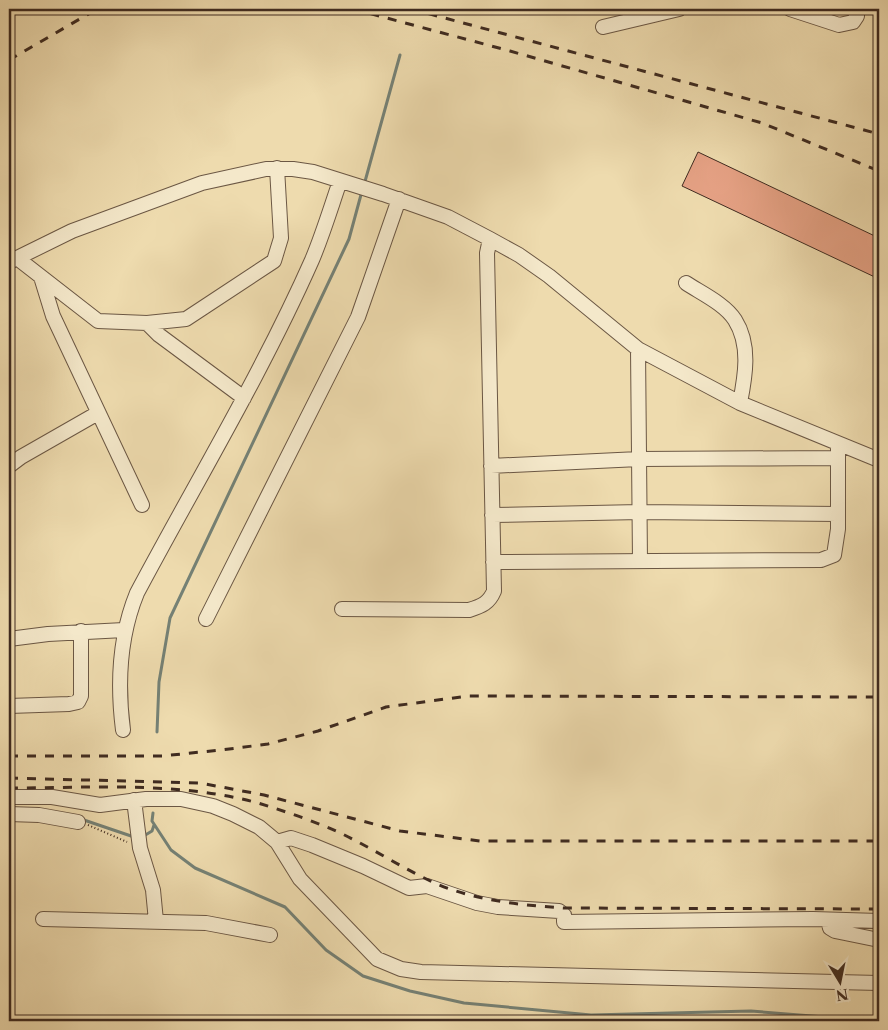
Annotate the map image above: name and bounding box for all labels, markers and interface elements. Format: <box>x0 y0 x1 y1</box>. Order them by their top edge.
north arrow <box>816 958 866 1008</box>
text: N <box>835 985 850 1005</box>

